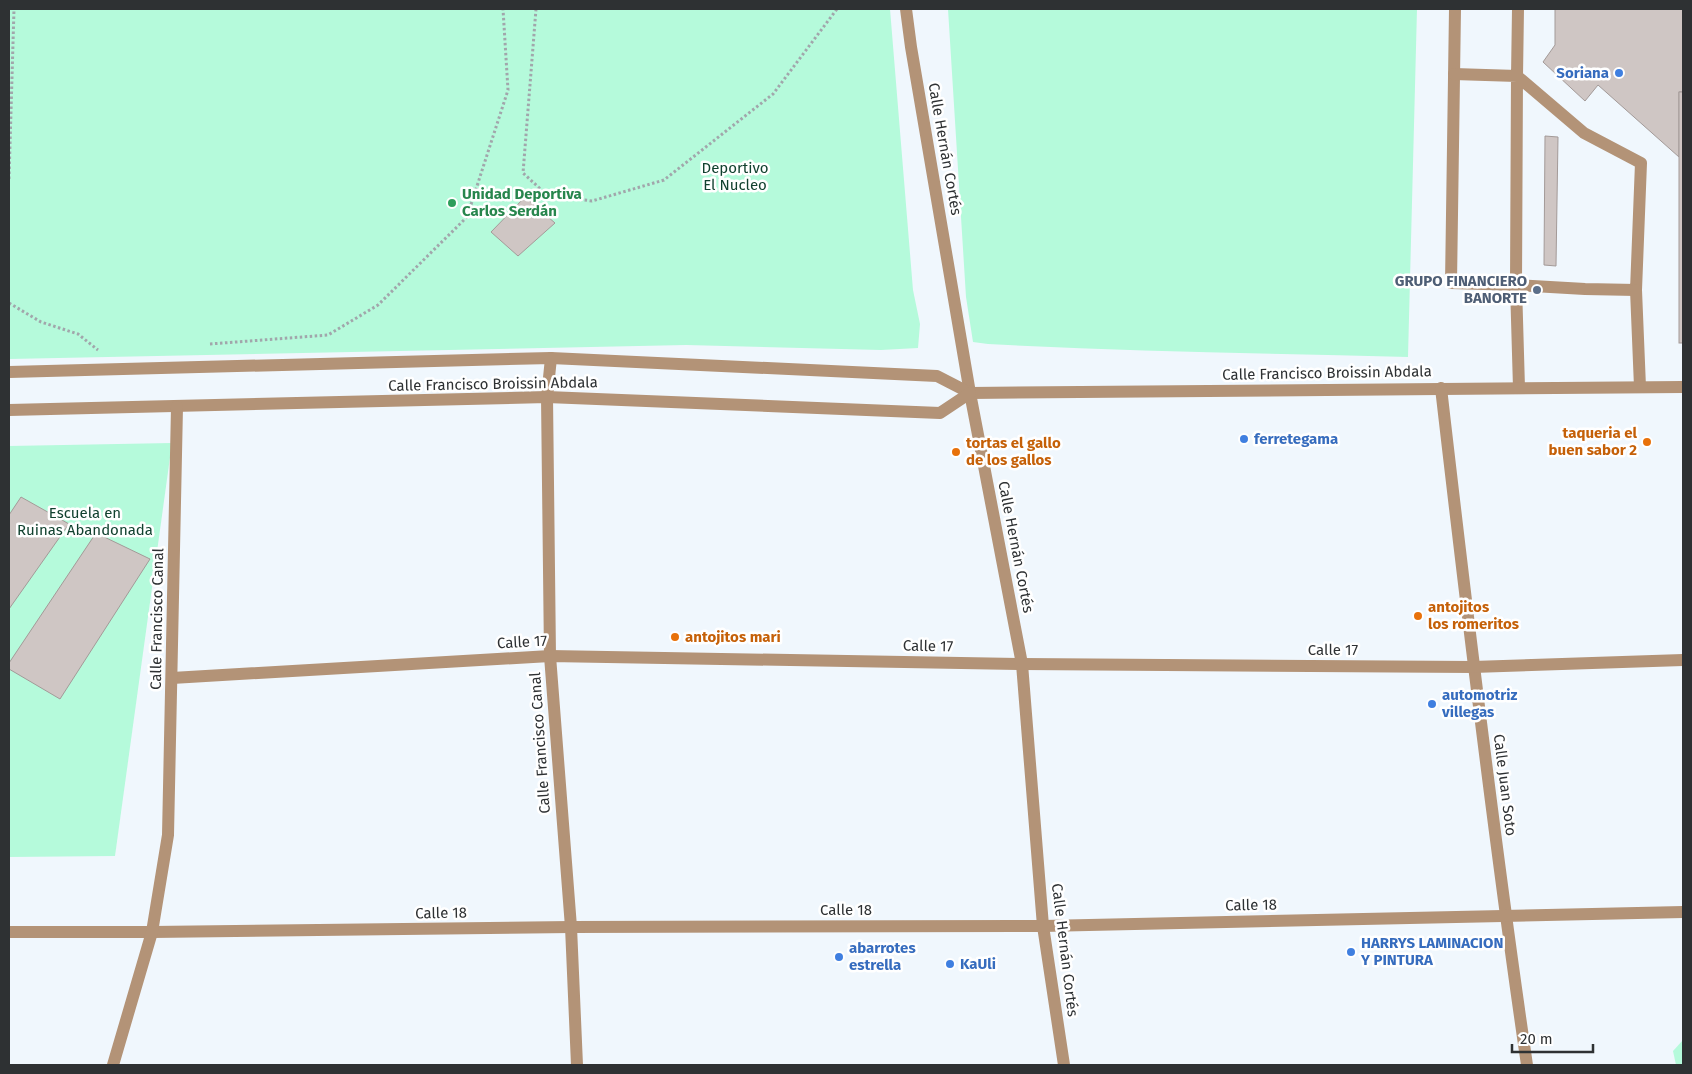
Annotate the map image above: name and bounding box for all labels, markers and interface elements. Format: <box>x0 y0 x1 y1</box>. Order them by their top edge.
place label: Soriana <box>1556 64 1609 82</box>
marker: Soriana <box>1613 67 1625 79</box>
street label: Calle Hernán Cortés <box>924 81 966 217</box>
park label: Deportivo El Nucleo <box>701 159 769 194</box>
place label: Unidad Deportiva Carlos Serdán <box>462 185 582 220</box>
marker: Unidad Deportiva Carlos Serdán <box>446 197 458 209</box>
place label: GRUPO FINANCIERO BANORTE <box>1395 272 1527 307</box>
marker: GRUPO FINANCIERO BANORTE <box>1531 284 1543 296</box>
street label: Calle Francisco Broissin Abdala <box>1222 362 1432 384</box>
street label: Calle Francisco Broissin Abdala <box>388 373 598 395</box>
place label: taqueria el buen sabor 2 <box>1549 424 1638 459</box>
place label: ferretegama <box>1254 430 1338 448</box>
marker: ferretegama <box>1238 433 1250 445</box>
place label: tortas el gallo de los gallos <box>966 434 1061 469</box>
marker: taqueria el buen sabor 2 <box>1641 436 1653 448</box>
marker: tortas el gallo de los gallos <box>950 446 962 458</box>
street label: Calle Hernán Cortés <box>994 479 1038 615</box>
park label: Escuela en Ruinas Abandonada <box>17 504 153 539</box>
street label: Calle Francisco Canal <box>147 547 167 690</box>
place label: antojitos los romeritos <box>1428 598 1519 633</box>
marker: antojitos los romeritos <box>1412 610 1424 622</box>
place label: antojitos mari <box>685 628 781 646</box>
marker: antojitos mari <box>669 631 681 643</box>
street label: Calle 17 <box>496 632 548 652</box>
street label: Calle 17 <box>903 637 954 655</box>
street label: Calle 17 <box>1308 641 1358 659</box>
street label: Calle Francisco Canal <box>526 671 554 814</box>
place label: automotriz villegas <box>1441 686 1518 721</box>
marker: automotriz villegas <box>1426 698 1438 710</box>
street label: Calle Juan Soto <box>1490 733 1520 837</box>
street label: Calle Hernán Cortés <box>1048 882 1082 1018</box>
street label: Calle 18 <box>1225 896 1277 914</box>
street label: Calle 18 <box>820 901 872 919</box>
street label: Calle 18 <box>415 904 467 922</box>
place label: HARRYS LAMINACION Y PINTURA <box>1360 934 1503 969</box>
place label: abarrotes estrella <box>849 939 916 974</box>
marker: HARRYS LAMINACION Y PINTURA <box>1345 946 1357 958</box>
marker: abarrotes estrella <box>833 951 845 963</box>
place label: KaUli <box>960 955 996 973</box>
marker: KaUli <box>944 958 956 970</box>
scale bar <box>1512 1022 1593 1054</box>
text: 20 m <box>1520 1030 1553 1048</box>

